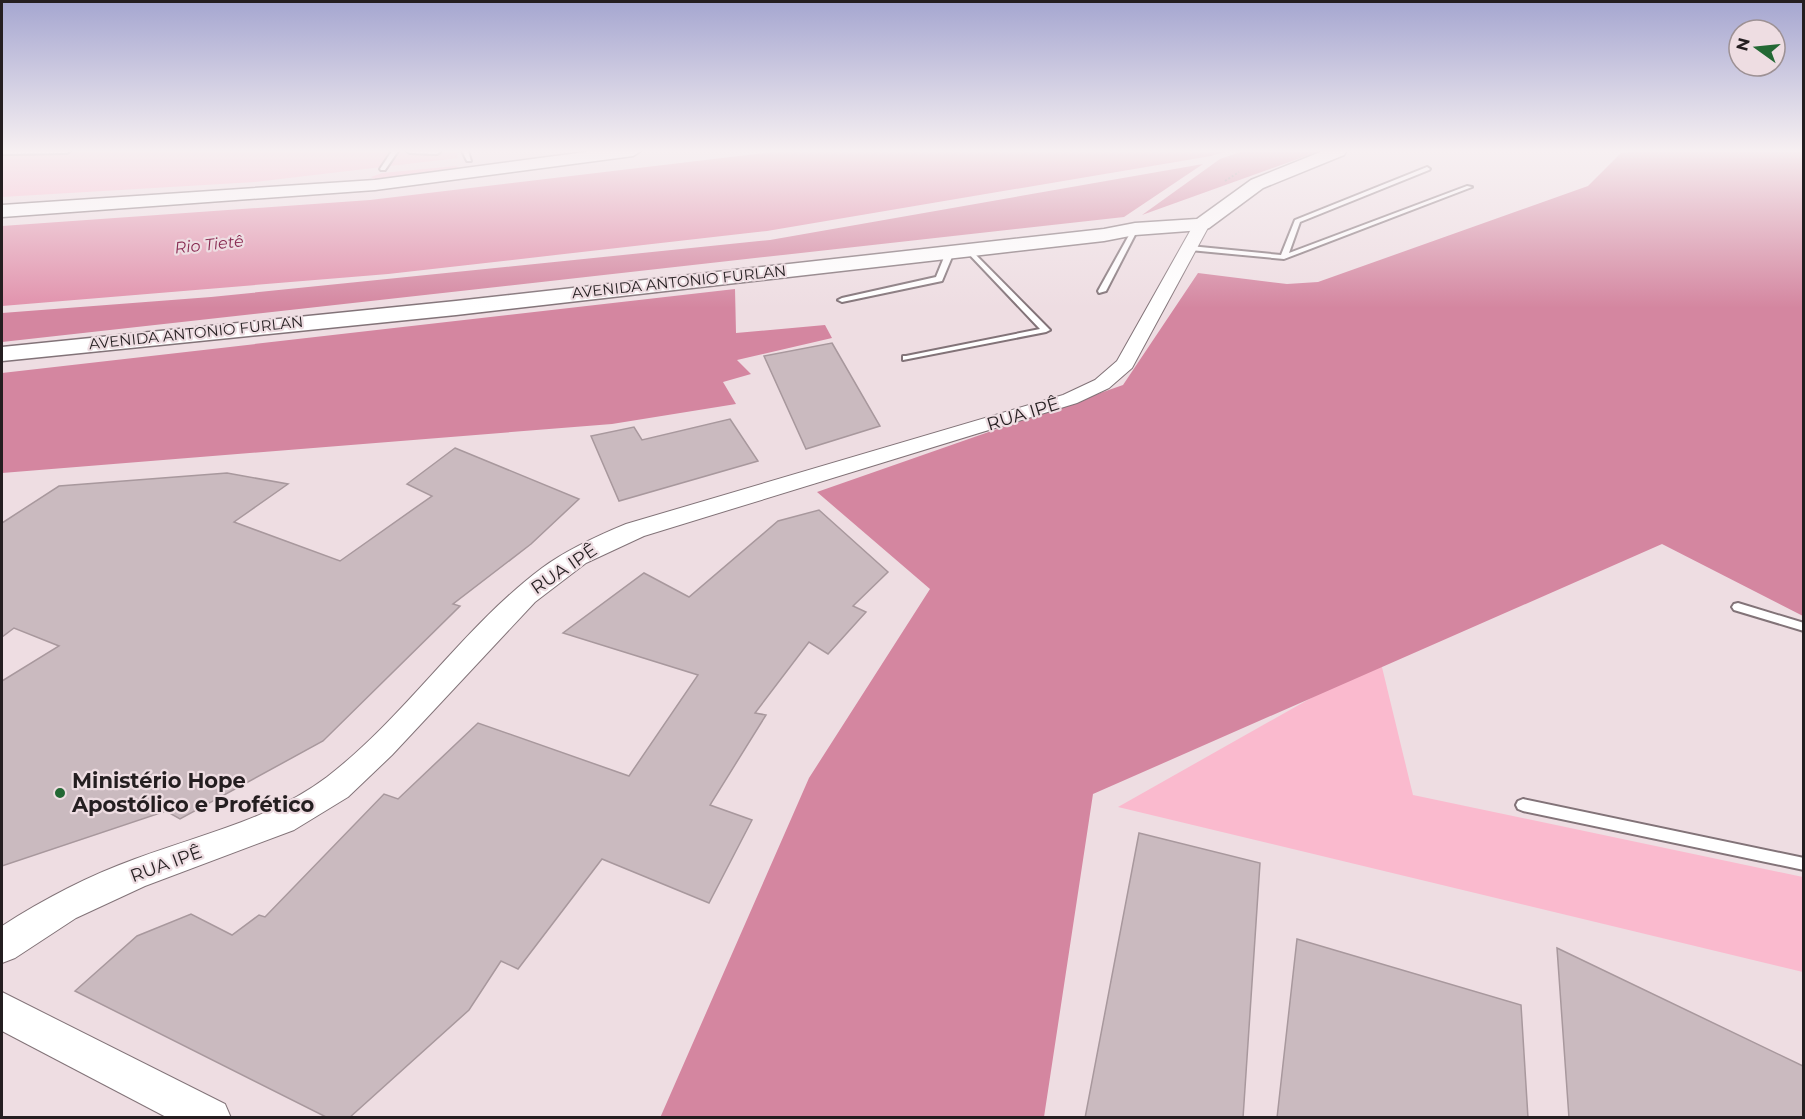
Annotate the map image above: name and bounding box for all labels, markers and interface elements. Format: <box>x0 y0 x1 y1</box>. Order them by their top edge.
north arrow <box>1727 18 1787 78</box>
text: N <box>1732 36 1754 53</box>
water label: Rio Tietê <box>174 231 244 258</box>
street label: AVENIDA ANTONIO FURLAN <box>571 261 787 302</box>
street label: AVENIDA ANTONIO FURLAN <box>88 312 304 353</box>
street label: RUA IPÊ <box>984 393 1062 435</box>
street label: RUA IPÊ <box>527 539 601 599</box>
place label: Ministério Hope Apostólico e Profético <box>71 768 315 817</box>
marker: Ministério Hope Apostólico e Profético <box>53 786 67 800</box>
street label: RUA IPÊ <box>127 841 205 887</box>

